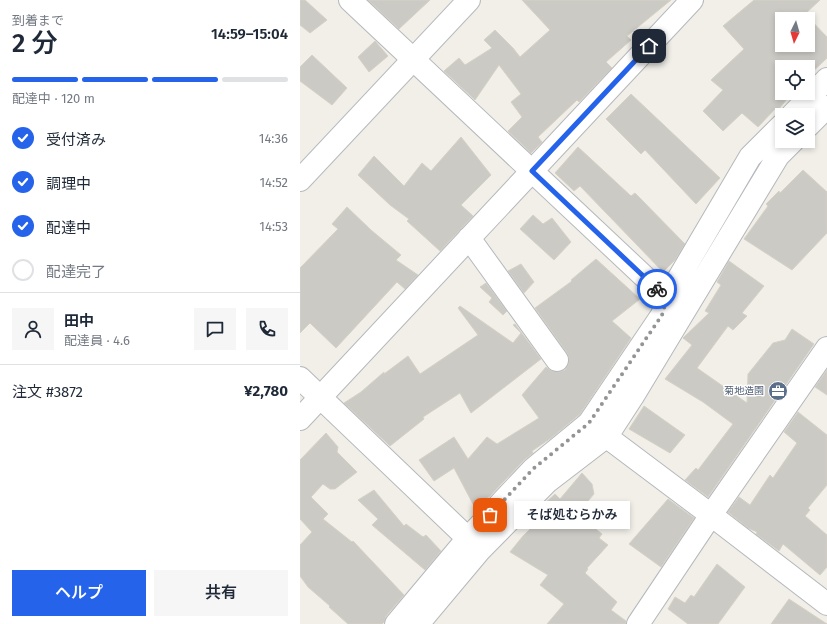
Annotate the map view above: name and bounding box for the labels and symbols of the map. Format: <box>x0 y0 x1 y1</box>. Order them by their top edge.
north arrow <box>775 12 815 52</box>
pin <box>632 29 666 63</box>
courier <box>637 269 677 309</box>
office icon: 菊地造園 <box>767 380 789 402</box>
place label: 菊地造園 <box>724 385 764 397</box>
pin <box>473 498 507 532</box>
callout: そば処むらかみ <box>514 501 630 529</box>

